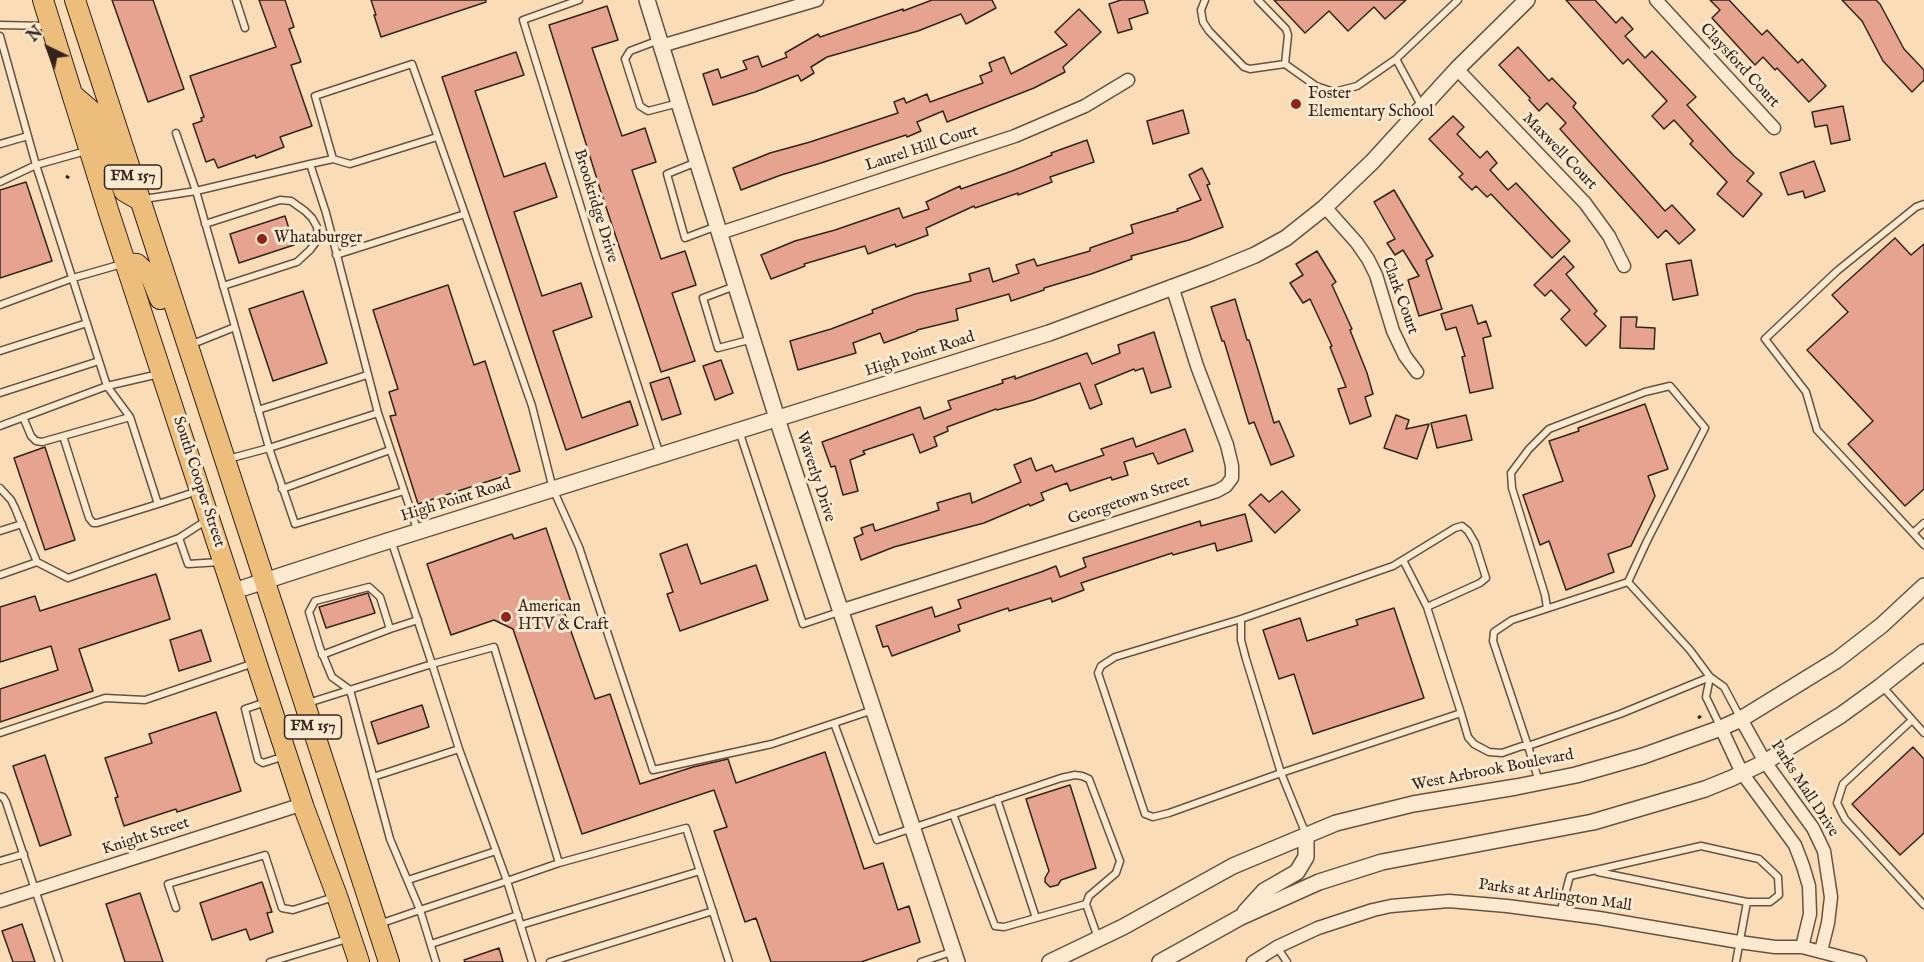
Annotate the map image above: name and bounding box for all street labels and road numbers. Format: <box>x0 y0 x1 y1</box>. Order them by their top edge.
street label: Claysford Court <box>1695 20 1783 112</box>
street label: Maxwell Court <box>1518 110 1600 194</box>
street label: Laurel Hill Court <box>863 122 981 176</box>
street label: Brookridge Drive <box>569 147 621 265</box>
road number: FM 157 <box>104 165 162 189</box>
street label: Clark Court <box>1376 255 1422 337</box>
street label: High Point Road <box>863 328 977 382</box>
street label: South Cooper Street <box>168 414 228 550</box>
street label: Waverly Drive <box>791 429 839 525</box>
street label: Georgetown Street <box>1066 472 1192 530</box>
street label: High Point Road <box>399 475 513 527</box>
road number: FM 157 <box>284 715 342 739</box>
street label: Parks Mall Drive <box>1766 737 1842 841</box>
street label: West Arbrook Boulevard <box>1411 746 1575 796</box>
street label: Knight Street <box>100 814 192 860</box>
street label: Parks at Arlington Mall <box>1477 876 1633 916</box>

